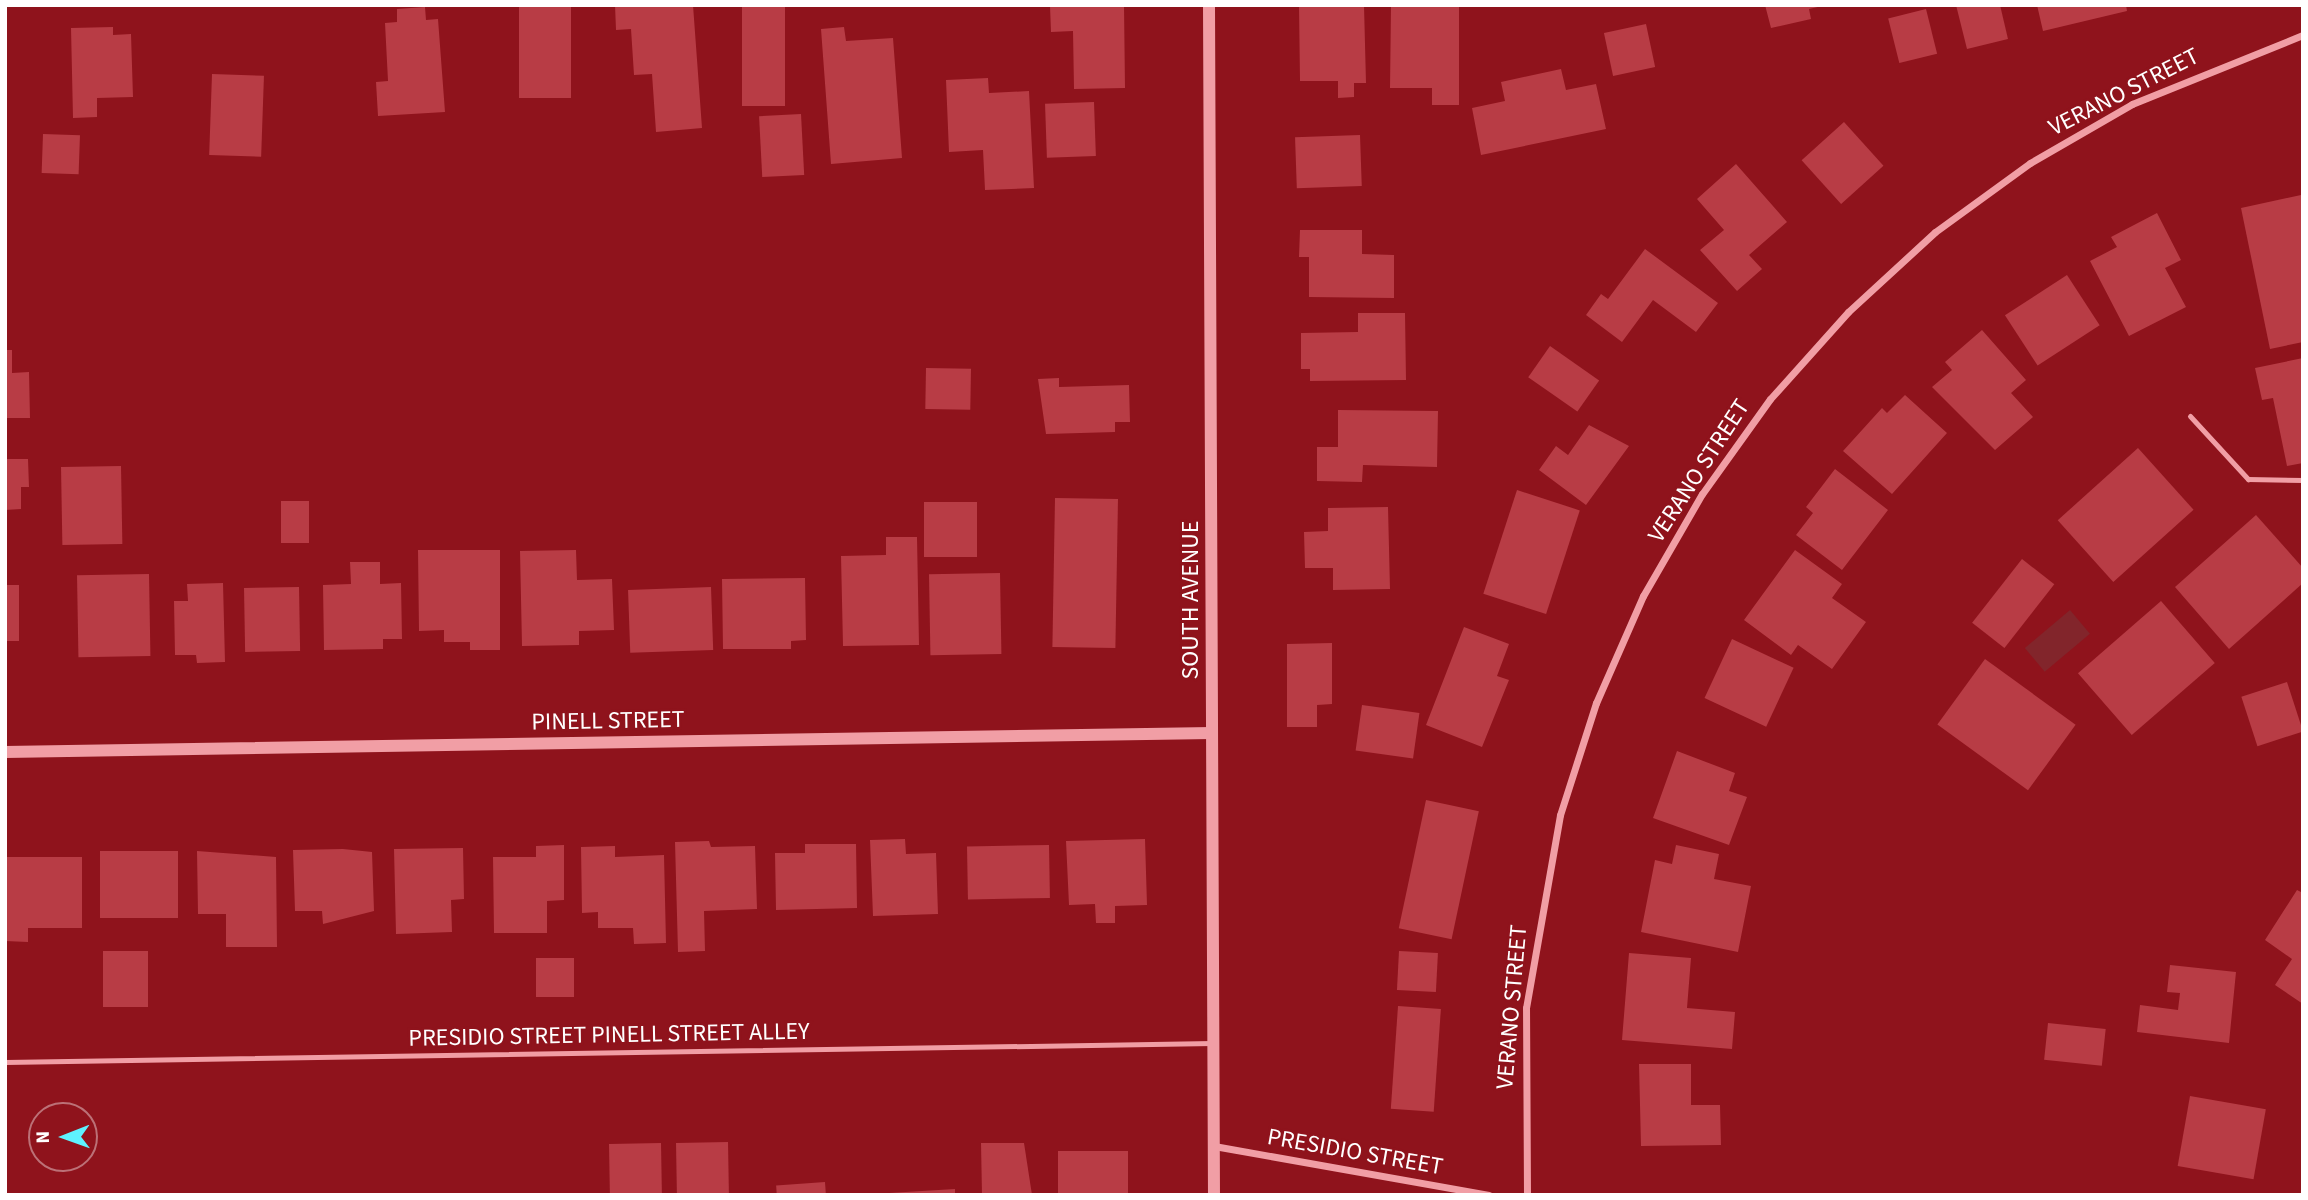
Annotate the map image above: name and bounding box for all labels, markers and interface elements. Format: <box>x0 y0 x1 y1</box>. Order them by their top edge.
street label: VERANO STREET <box>2044 42 2204 142</box>
street label: VERANO STREET <box>1642 394 1756 548</box>
street label: SOUTH AVENUE <box>1177 521 1205 679</box>
street label: PINELL STREET <box>531 705 685 737</box>
street label: VERANO STREET <box>1490 924 1534 1090</box>
street label: PRESIDIO STREET PINELL STREET ALLEY <box>408 1017 810 1053</box>
north arrow <box>28 1102 98 1172</box>
street label: PRESIDIO STREET <box>1265 1122 1445 1182</box>
text: N <box>30 1131 57 1144</box>

